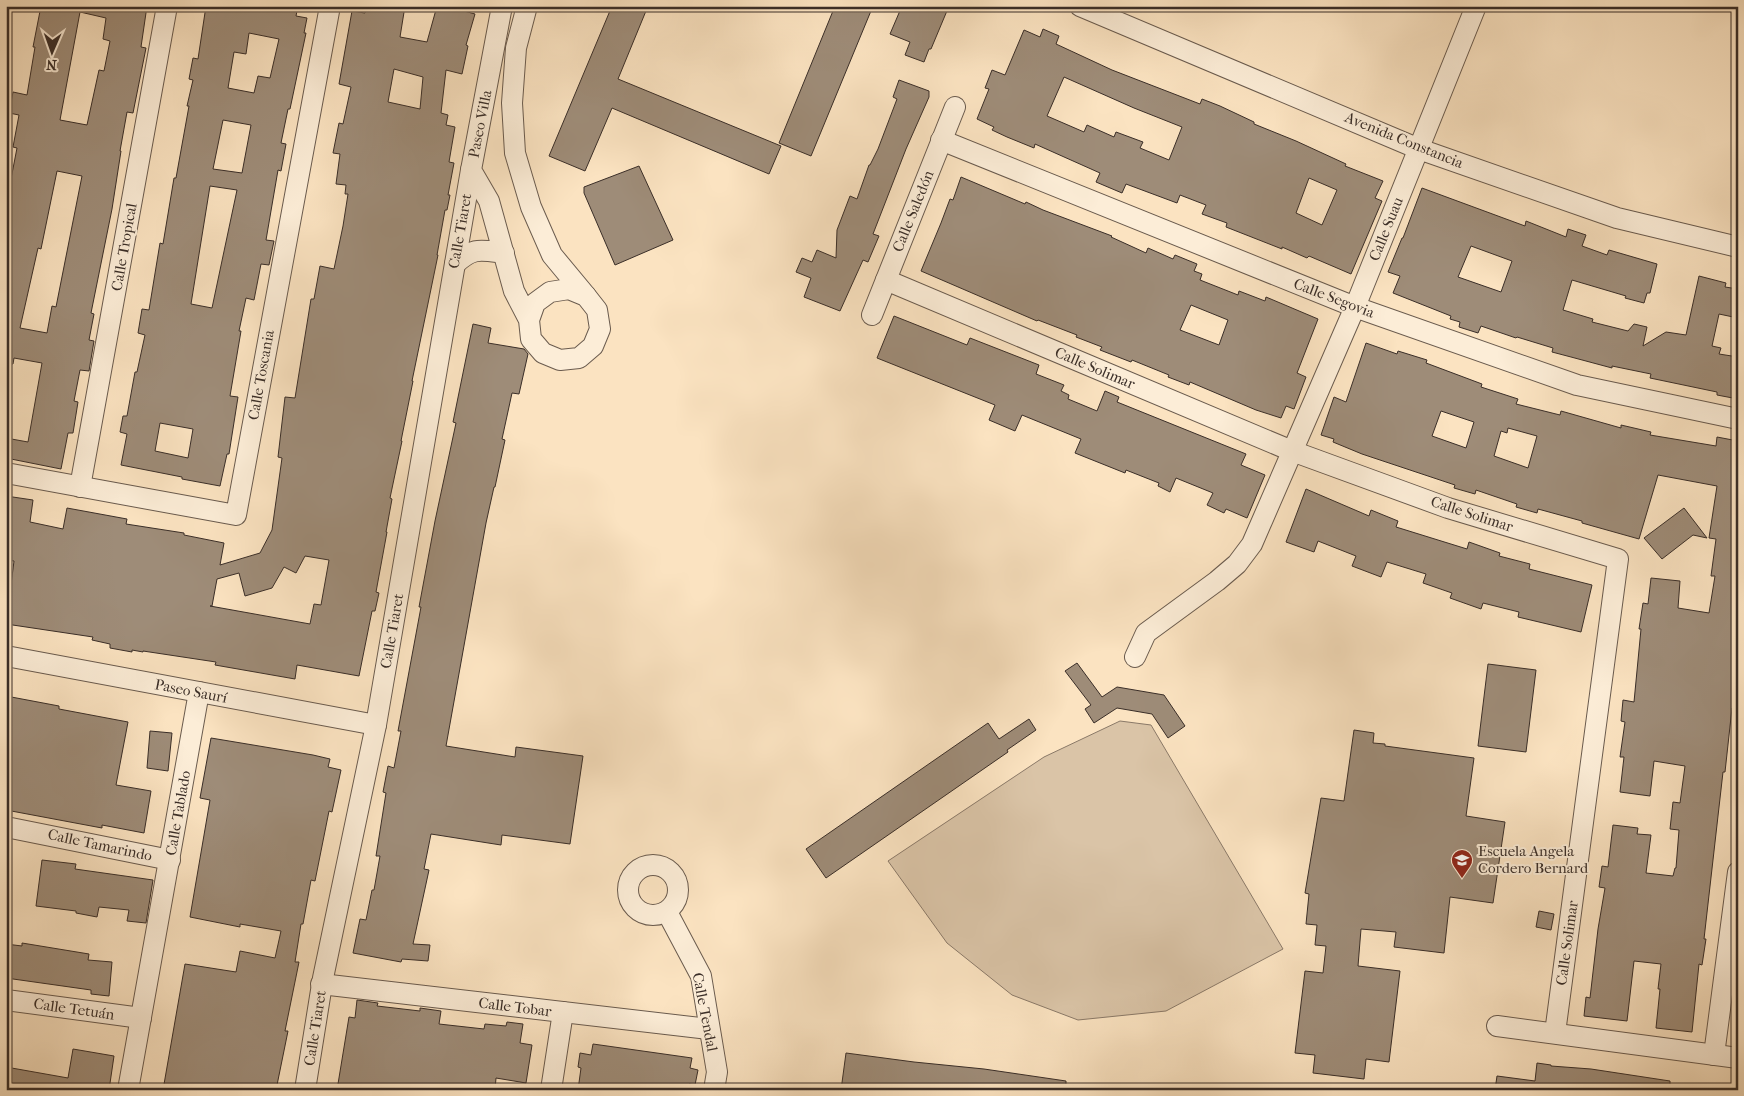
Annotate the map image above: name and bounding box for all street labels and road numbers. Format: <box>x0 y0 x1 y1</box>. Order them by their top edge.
street label: Paseo Villa <box>465 87 496 160</box>
street label: Avenida Constancia <box>1341 108 1467 172</box>
street label: Calle Saledón <box>888 167 938 254</box>
street label: Calle Tiaret <box>445 191 476 270</box>
street label: Calle Suau <box>1365 194 1407 264</box>
street label: Calle Tropical <box>107 202 141 292</box>
street label: Calle Segovia <box>1291 274 1378 322</box>
street label: Calle Toscania <box>244 327 278 422</box>
street label: Calle Solimar <box>1052 343 1138 393</box>
street label: Calle Solimar <box>1429 492 1516 536</box>
street label: Calle Tiaret <box>377 591 408 670</box>
street label: Paseo Saurí <box>153 675 229 707</box>
street label: Calle Tablado <box>162 769 194 857</box>
street label: Calle Tamarindo <box>46 825 154 865</box>
street label: Calle Solimar <box>1552 899 1582 987</box>
street label: Calle Tendal <box>689 971 721 1053</box>
street label: Calle Tiaret <box>300 988 330 1067</box>
street label: Calle Tetuán <box>32 994 116 1024</box>
street label: Calle Tobar <box>478 994 553 1020</box>

